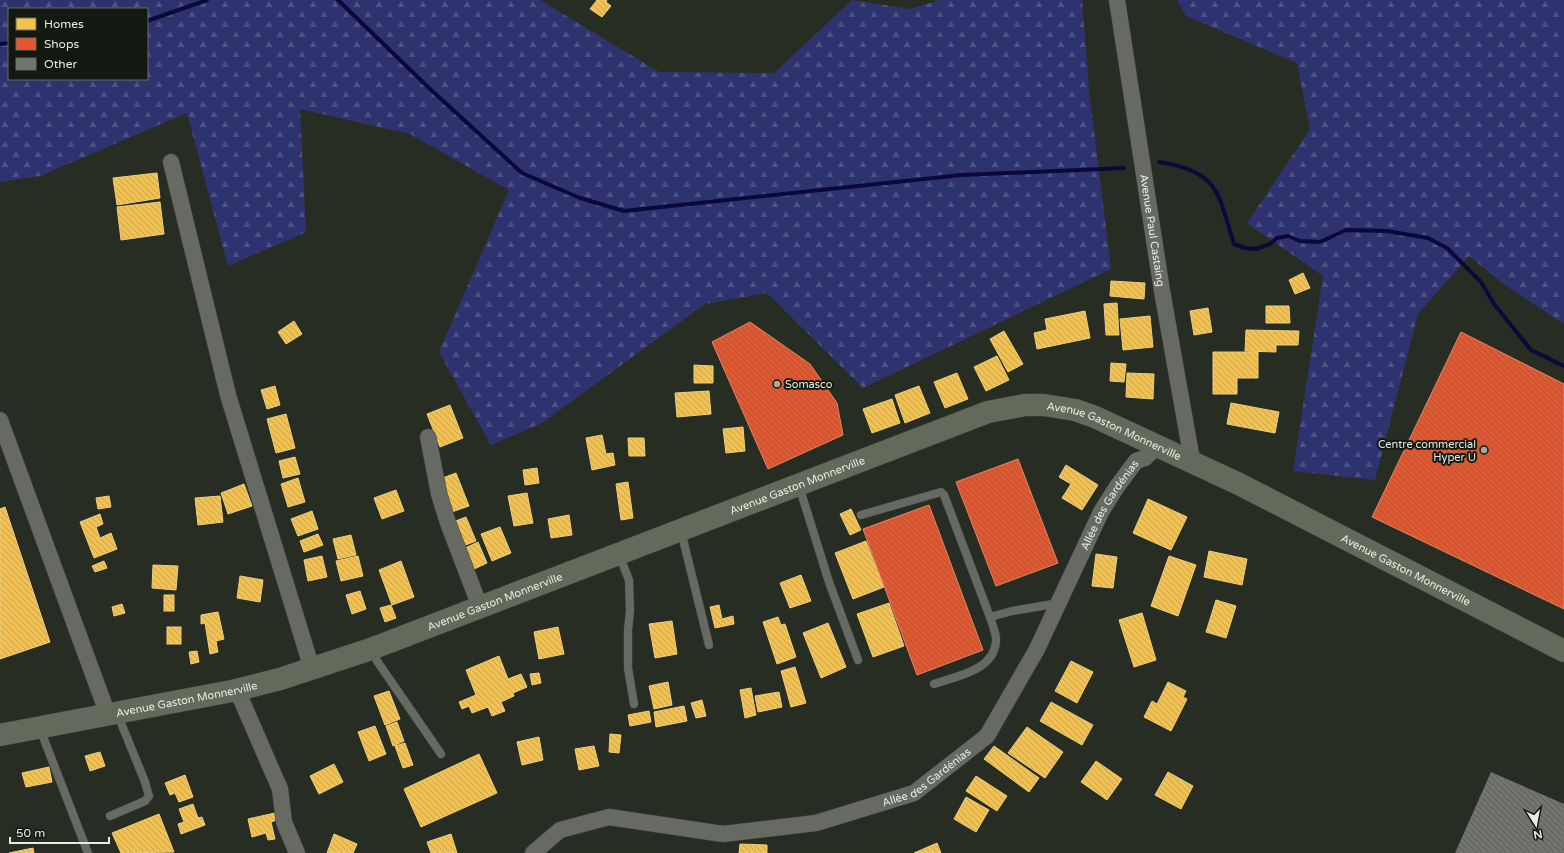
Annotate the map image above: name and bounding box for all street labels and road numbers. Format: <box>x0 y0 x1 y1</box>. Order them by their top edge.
street label: Avenue Paul Castaing <box>1137 173 1168 288</box>
street label: Avenue Gaston Monnerville <box>1046 399 1183 463</box>
street label: Avenue Gaston Monnerville <box>728 453 867 517</box>
street label: Allée des Gardénias <box>1078 457 1141 552</box>
street label: Avenue Gaston Monnerville <box>1339 531 1473 608</box>
street label: Avenue Gaston Monnerville <box>425 570 564 633</box>
street label: Avenue Gaston Monnerville <box>115 679 259 719</box>
street label: Allée des Gardénias <box>880 745 973 809</box>

